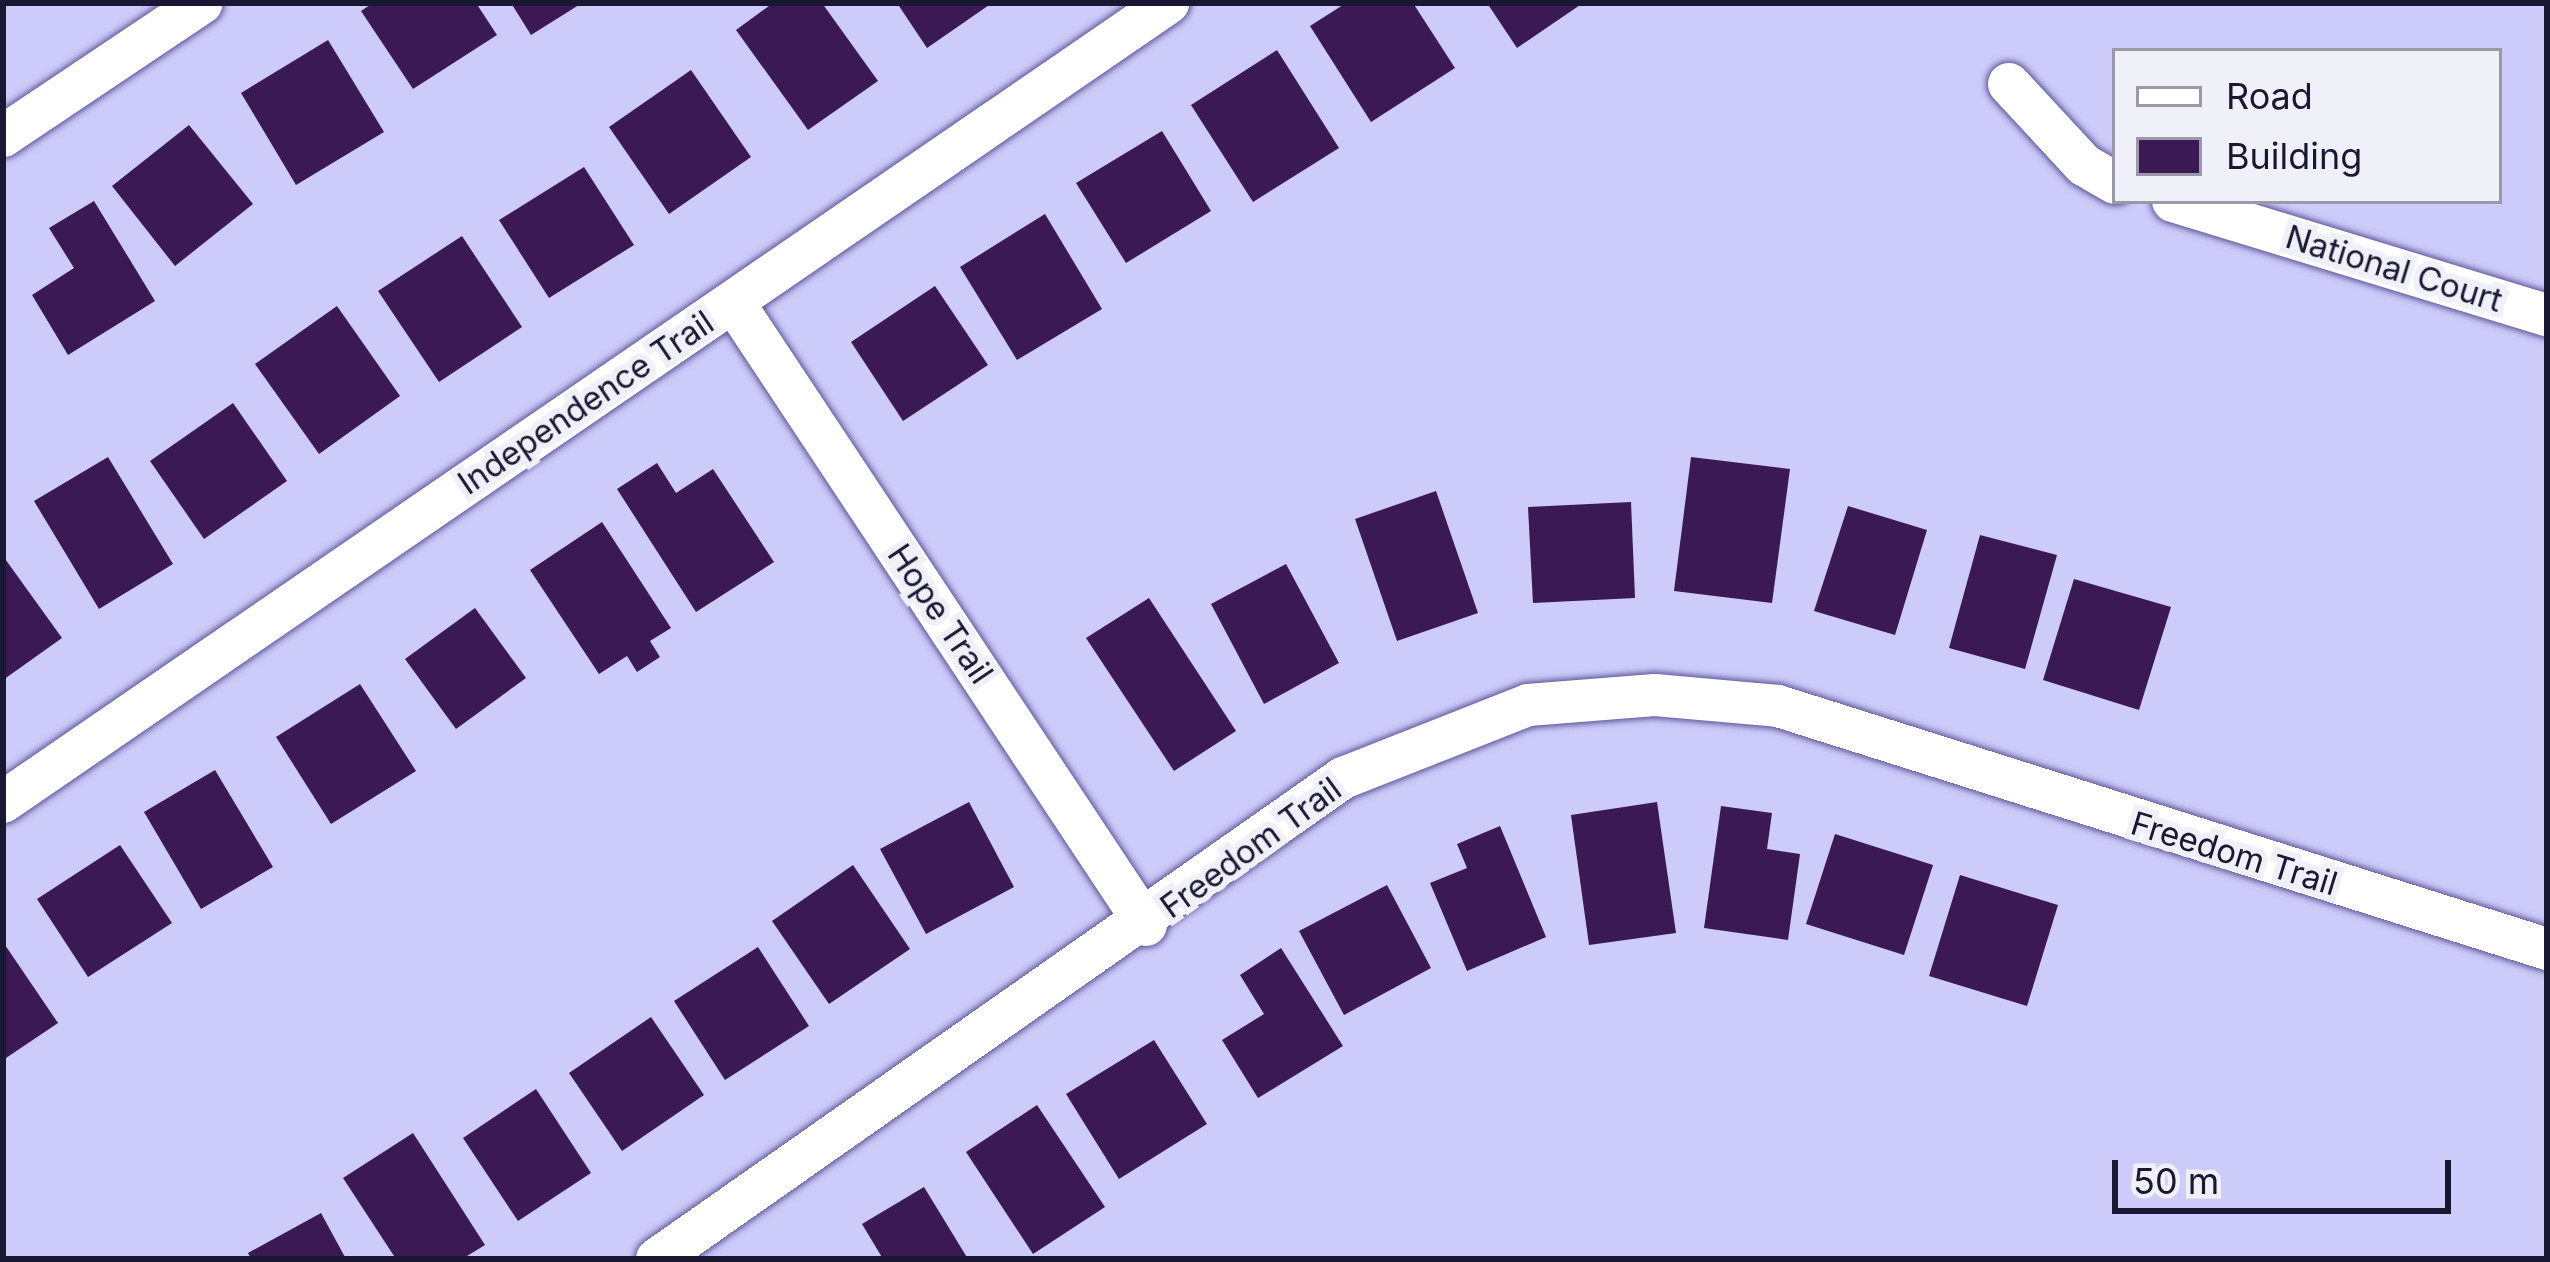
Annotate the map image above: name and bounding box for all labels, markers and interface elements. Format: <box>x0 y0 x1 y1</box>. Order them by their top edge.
legend <box>2112 48 2502 204</box>
text: Road <box>2226 74 2313 118</box>
text: Building <box>2226 134 2362 178</box>
street label: National Court <box>2281 217 2507 321</box>
street label: Independence Trail <box>451 303 721 503</box>
street label: Hope Trail <box>879 537 1001 691</box>
street label: Freedom Trail <box>1153 769 1349 927</box>
street label: Freedom Trail <box>2126 804 2342 904</box>
scale bar <box>2118 1136 2457 1210</box>
text: 50 m <box>2133 1159 2219 1203</box>

